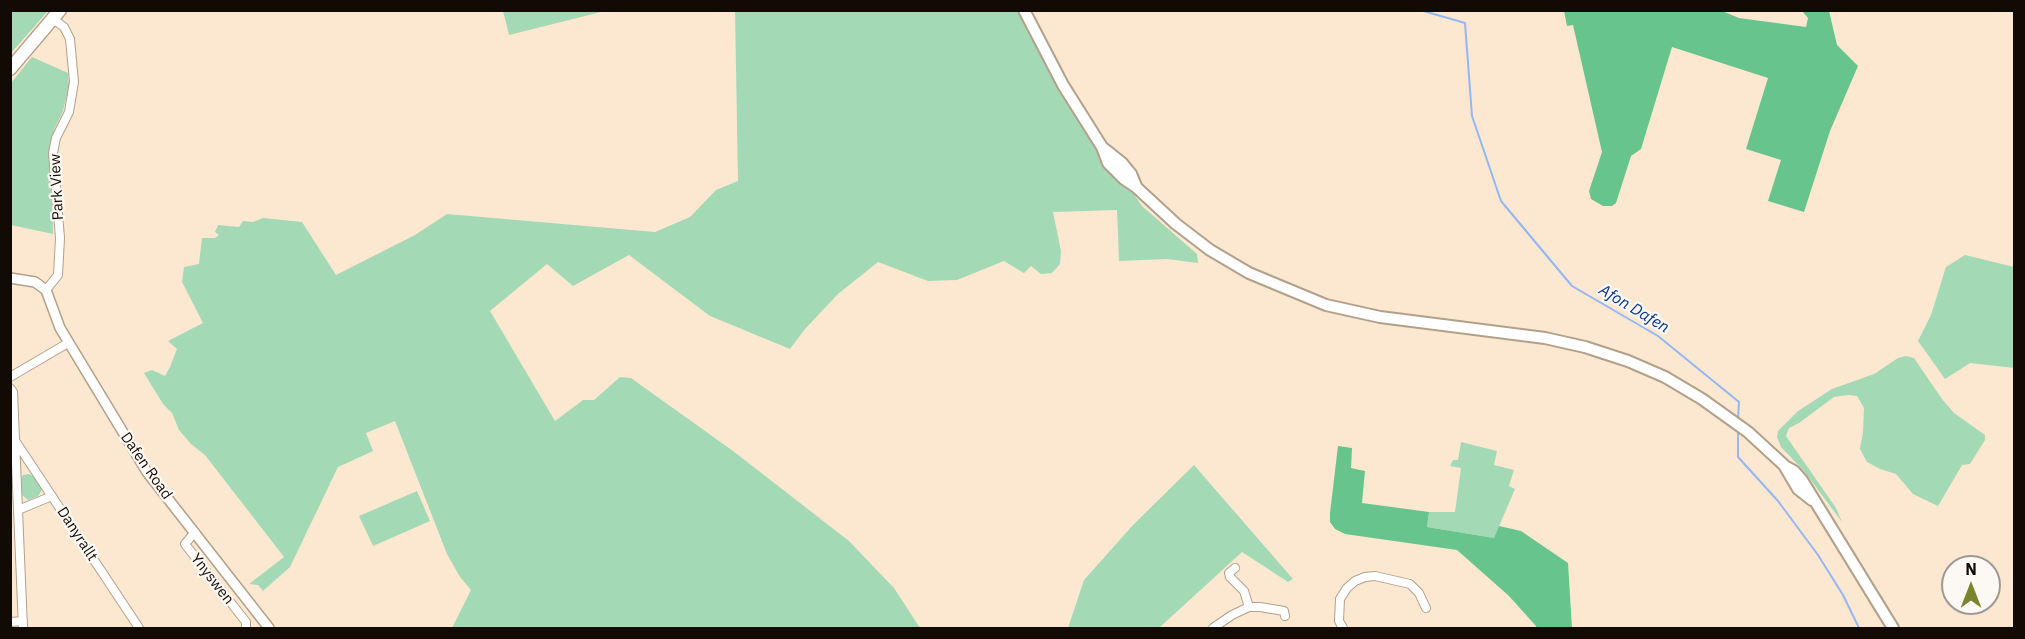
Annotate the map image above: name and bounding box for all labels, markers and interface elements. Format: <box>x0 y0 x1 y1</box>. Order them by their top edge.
street label: Park View <box>46 153 68 221</box>
water label: Afon Dafen <box>1596 281 1672 337</box>
street label: Dafen Road <box>116 429 176 503</box>
street label: Danyrallt <box>53 504 101 564</box>
street label: Ynyswen <box>187 550 237 608</box>
north arrow <box>1941 555 2001 615</box>
text: N <box>1965 559 1977 579</box>

